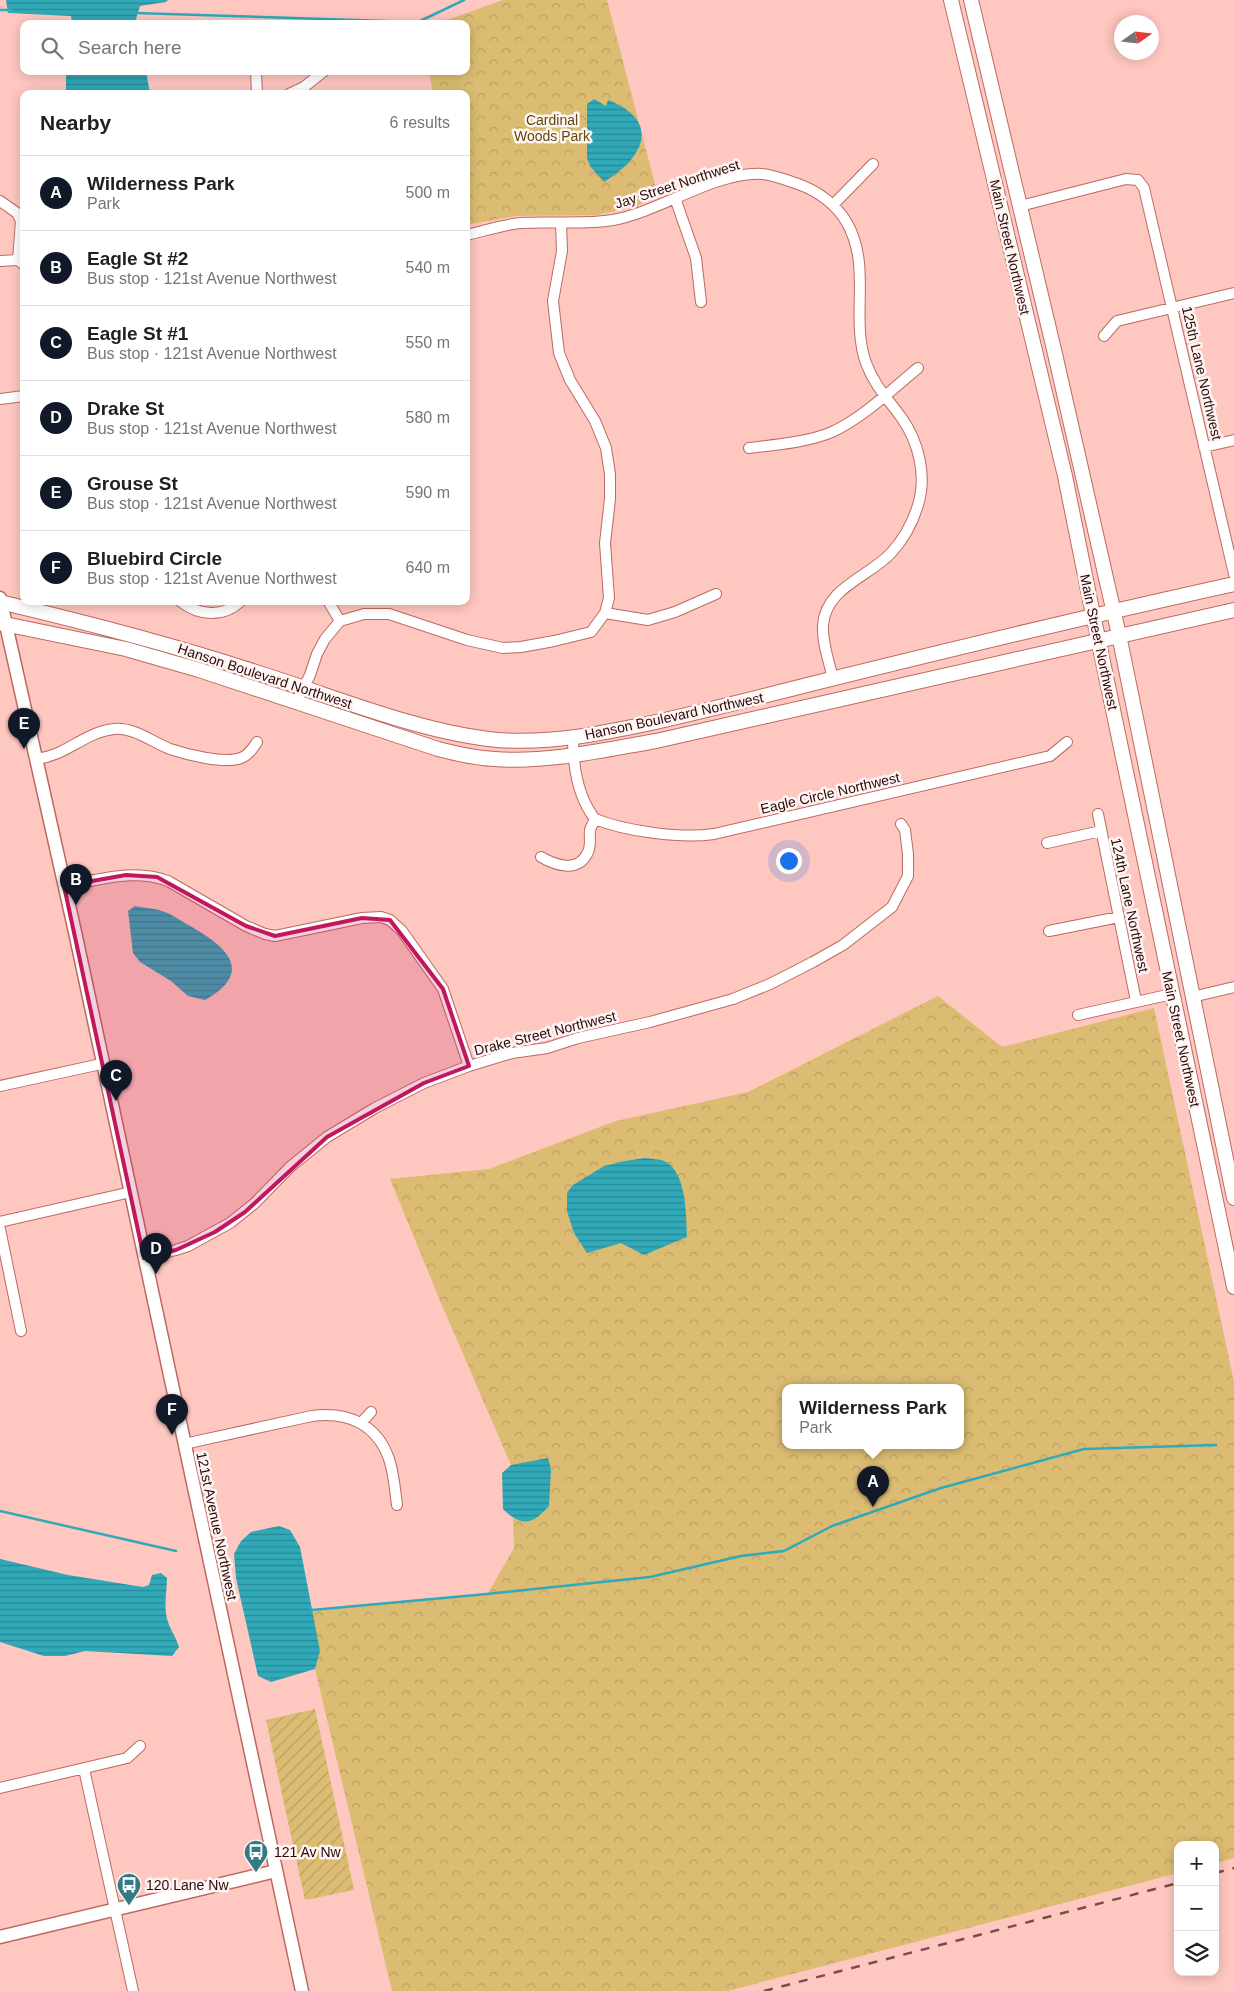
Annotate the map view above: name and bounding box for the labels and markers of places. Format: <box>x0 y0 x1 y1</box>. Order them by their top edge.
pin: E <box>8 708 40 749</box>
pin: B <box>60 864 92 905</box>
pin: C <box>100 1060 132 1101</box>
pin: D <box>140 1233 172 1274</box>
pin: F <box>156 1394 188 1435</box>
pin: A <box>857 1466 889 1507</box>
bus stop icon: 121 Av Nw <box>243 1839 269 1873</box>
place label: 121 Av Nw <box>274 1844 342 1860</box>
bus stop icon: 120 Lane Nw <box>116 1872 142 1906</box>
place label: 120 Lane Nw <box>146 1877 229 1893</box>

